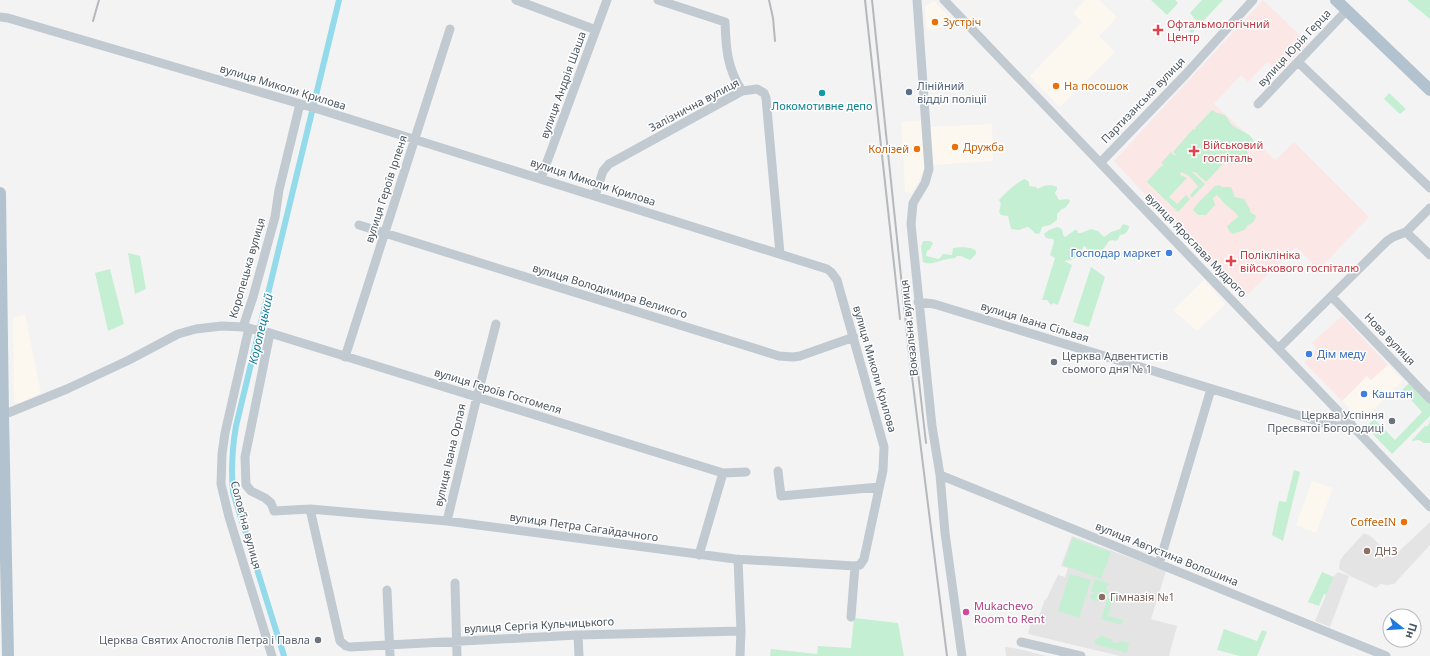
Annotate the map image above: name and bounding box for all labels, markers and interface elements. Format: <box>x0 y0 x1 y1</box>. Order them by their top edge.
street label: вулиця Юрія Герца <box>1254 6 1334 90</box>
place label: Зустріч <box>943 14 981 29</box>
place label: Офтальмологічний Центр <box>1167 16 1270 44</box>
marker: Зустріч <box>930 17 940 27</box>
marker: Офтальмологічний Центр <box>1152 24 1164 36</box>
street label: вулиця Андрія Шаша <box>536 29 589 140</box>
street label: Партизанська вулиця <box>1097 53 1188 146</box>
street label: вулиця Миколи Крилова <box>218 60 348 113</box>
street label: Залізнична вулиця <box>646 74 742 135</box>
place label: Лінійний відділ поліції <box>917 78 987 106</box>
place label: На посошок <box>1064 78 1129 93</box>
marker: На посошок <box>1051 81 1061 91</box>
marker: Лінійний відділ поліції <box>904 87 914 97</box>
marker: Локомотивне депо <box>817 88 827 98</box>
place label: Локомотивне депо <box>771 98 873 113</box>
street label: вулиця Героїв Ірпеня <box>361 133 410 245</box>
place label: Військовий госпіталь <box>1203 137 1263 165</box>
place label: Дружба <box>963 139 1004 154</box>
place label: Колізей <box>868 141 909 156</box>
marker: Дружба <box>950 142 960 152</box>
marker: Колізей <box>912 144 922 154</box>
marker: Військовий госпіталь <box>1188 145 1200 157</box>
street label: вулиця Миколи Крилова <box>528 154 658 209</box>
street label: вулиця Ярослава Мудрого <box>1142 189 1250 300</box>
street label: Коропецька вулиця <box>225 216 268 320</box>
place label: Господар маркет <box>1071 245 1161 260</box>
place label: Поліклініка військового госпіталю <box>1240 247 1359 275</box>
marker: Господар маркет <box>1164 248 1174 258</box>
marker: Поліклініка військового госпіталю <box>1225 255 1237 267</box>
street label: вулиця Володимира Великого <box>531 260 689 321</box>
street label: Вокзальна вулиця <box>896 279 921 377</box>
water label: Коропецький <box>244 292 277 366</box>
street label: вулиця Івана Сільвая <box>979 298 1091 345</box>
street label: вулиця Миколи Крилова <box>850 304 901 434</box>
street label: Нова вулиця <box>1362 309 1419 368</box>
place label: Дім меду <box>1317 346 1366 361</box>
place label: Церква Адвентистів сьомого дня № 1 <box>1062 348 1168 376</box>
marker: Дім меду <box>1304 349 1314 359</box>
marker: Церква Адвентистів сьомого дня № 1 <box>1049 357 1059 367</box>
street label: вулиця Героїв Гостомеля <box>433 364 564 417</box>
place label: Каштан <box>1372 386 1413 401</box>
marker: Каштан <box>1359 389 1369 399</box>
street label: вулиця Івана Орлая <box>430 402 469 508</box>
place label: Церква Успіння Пресвятої Богородиці <box>1267 407 1384 435</box>
marker: Церква Успіння Пресвятої Богородиці <box>1387 416 1397 426</box>
street label: Соловʼїна вулиця <box>227 479 265 571</box>
street label: вулиця Петра Сагайдачного <box>509 509 659 544</box>
place label: CoffeeIN <box>1350 514 1396 529</box>
marker: CoffeeIN <box>1399 517 1409 527</box>
street label: вулиця Августина Волошина <box>1093 518 1241 589</box>
place label: ДНЗ <box>1375 543 1398 558</box>
marker: ДНЗ <box>1362 546 1372 556</box>
place label: Гімназія №1 <box>1110 589 1175 604</box>
marker: Гімназія №1 <box>1097 592 1107 602</box>
place label: Mukachevo Room to Rent <box>974 598 1045 626</box>
marker: Mukachevo Room to Rent <box>961 607 971 617</box>
north arrow <box>1382 608 1422 648</box>
street label: вулиця Сергія Кульчицького <box>464 613 614 636</box>
text: Пн <box>1403 621 1421 641</box>
place label: Церква Святих Апостолів Петра і Павла <box>99 632 310 647</box>
marker: Церква Святих Апостолів Петра і Павла <box>313 635 323 645</box>

